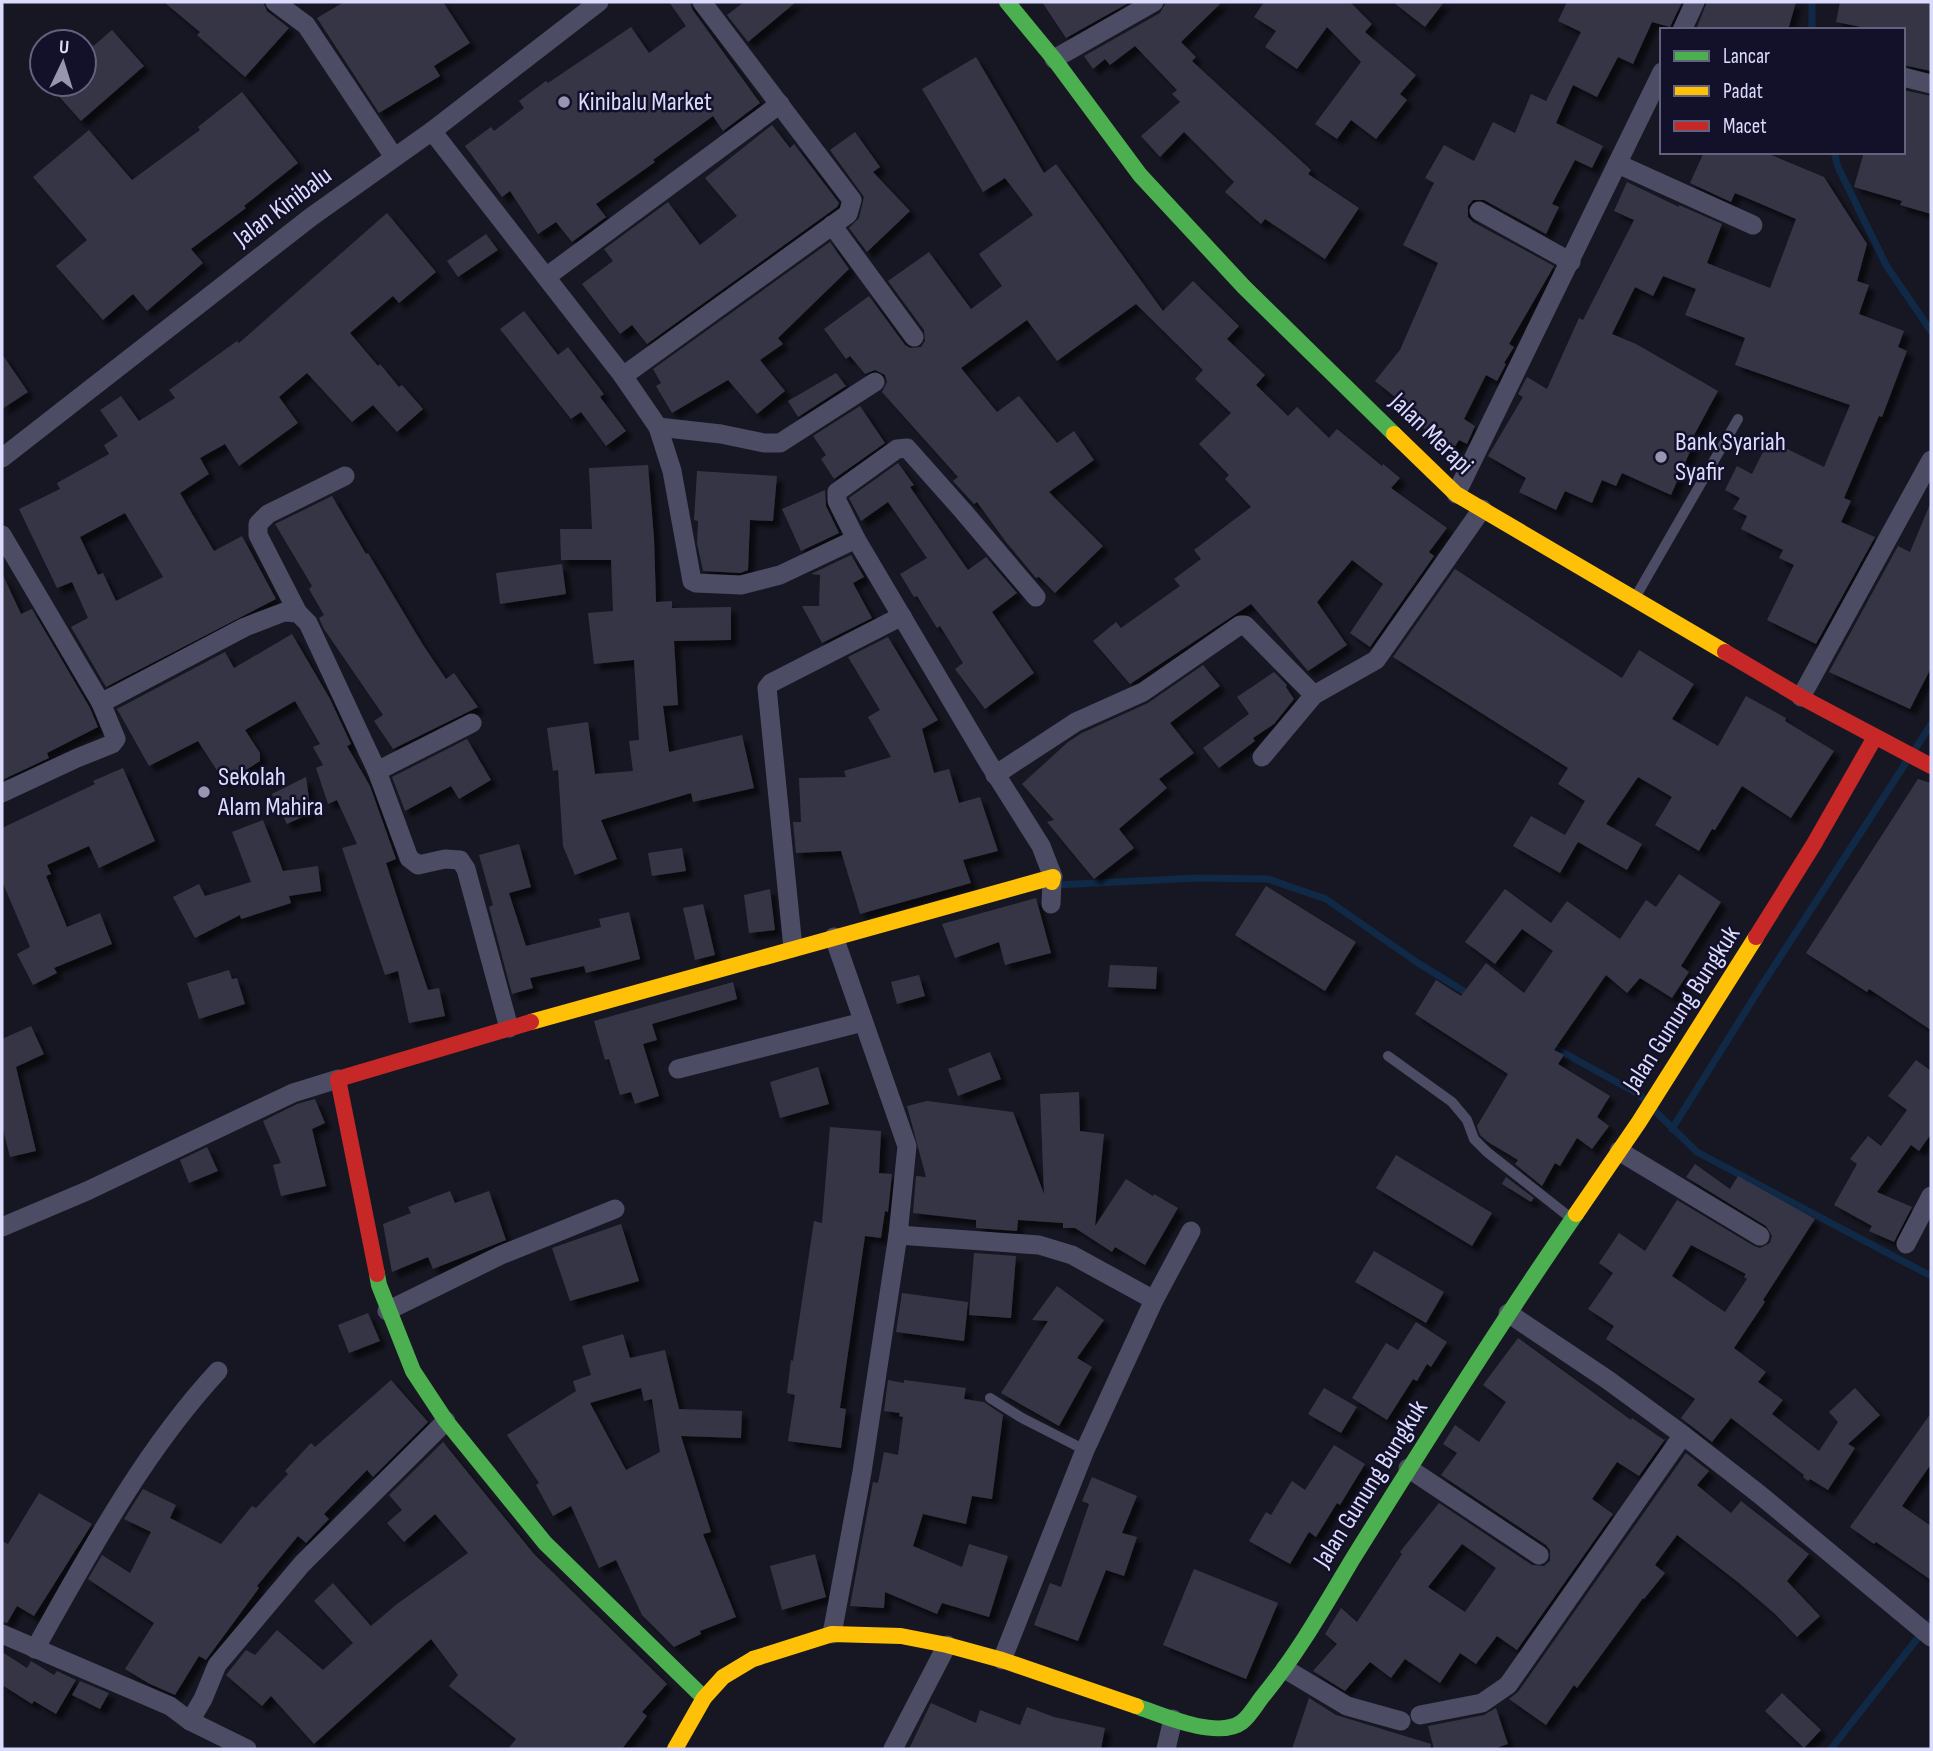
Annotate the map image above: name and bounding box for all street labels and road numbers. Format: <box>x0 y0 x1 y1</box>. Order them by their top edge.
street label: Jalan Kinibalu <box>227 160 338 254</box>
street label: Jalan Merapi <box>1382 386 1479 481</box>
street label: Jalan Gunung Bungkuk <box>1616 920 1747 1099</box>
street label: Jalan Gunung Bungkuk <box>1307 1394 1435 1574</box>

